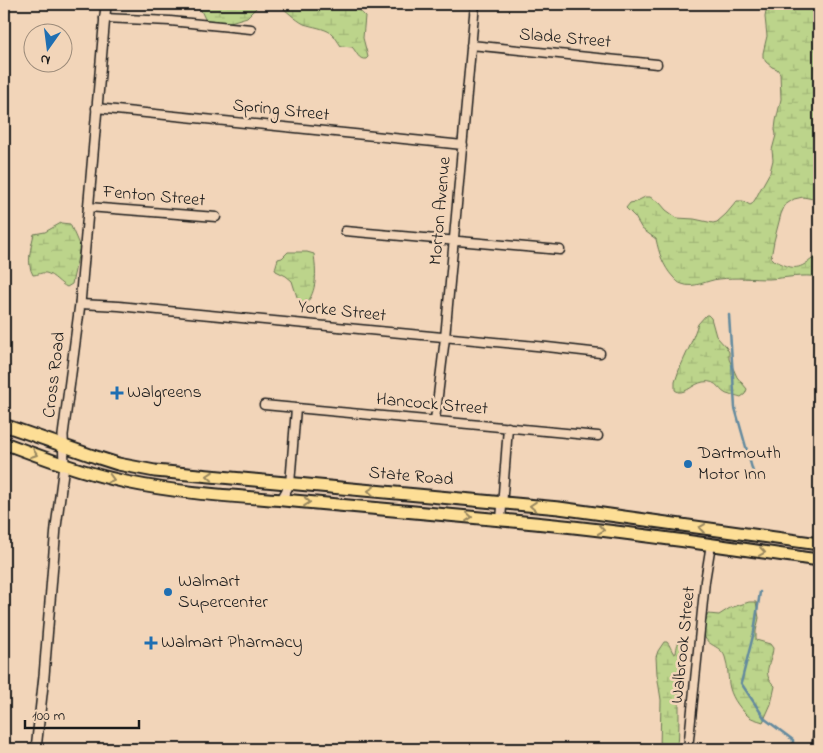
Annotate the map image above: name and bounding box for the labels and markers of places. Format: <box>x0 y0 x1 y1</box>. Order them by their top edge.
place label: Walgreens <box>127 380 202 407</box>
marker: Walgreens <box>111 387 123 399</box>
place label: Dartmouth Motor Inn <box>697 441 781 488</box>
marker: Dartmouth Motor Inn <box>682 458 694 470</box>
place label: Walmart Supercenter <box>178 569 268 616</box>
marker: Walmart Supercenter <box>162 586 174 598</box>
place label: Walmart Pharmacy <box>161 630 302 656</box>
marker: Walmart Pharmacy <box>145 637 157 649</box>

